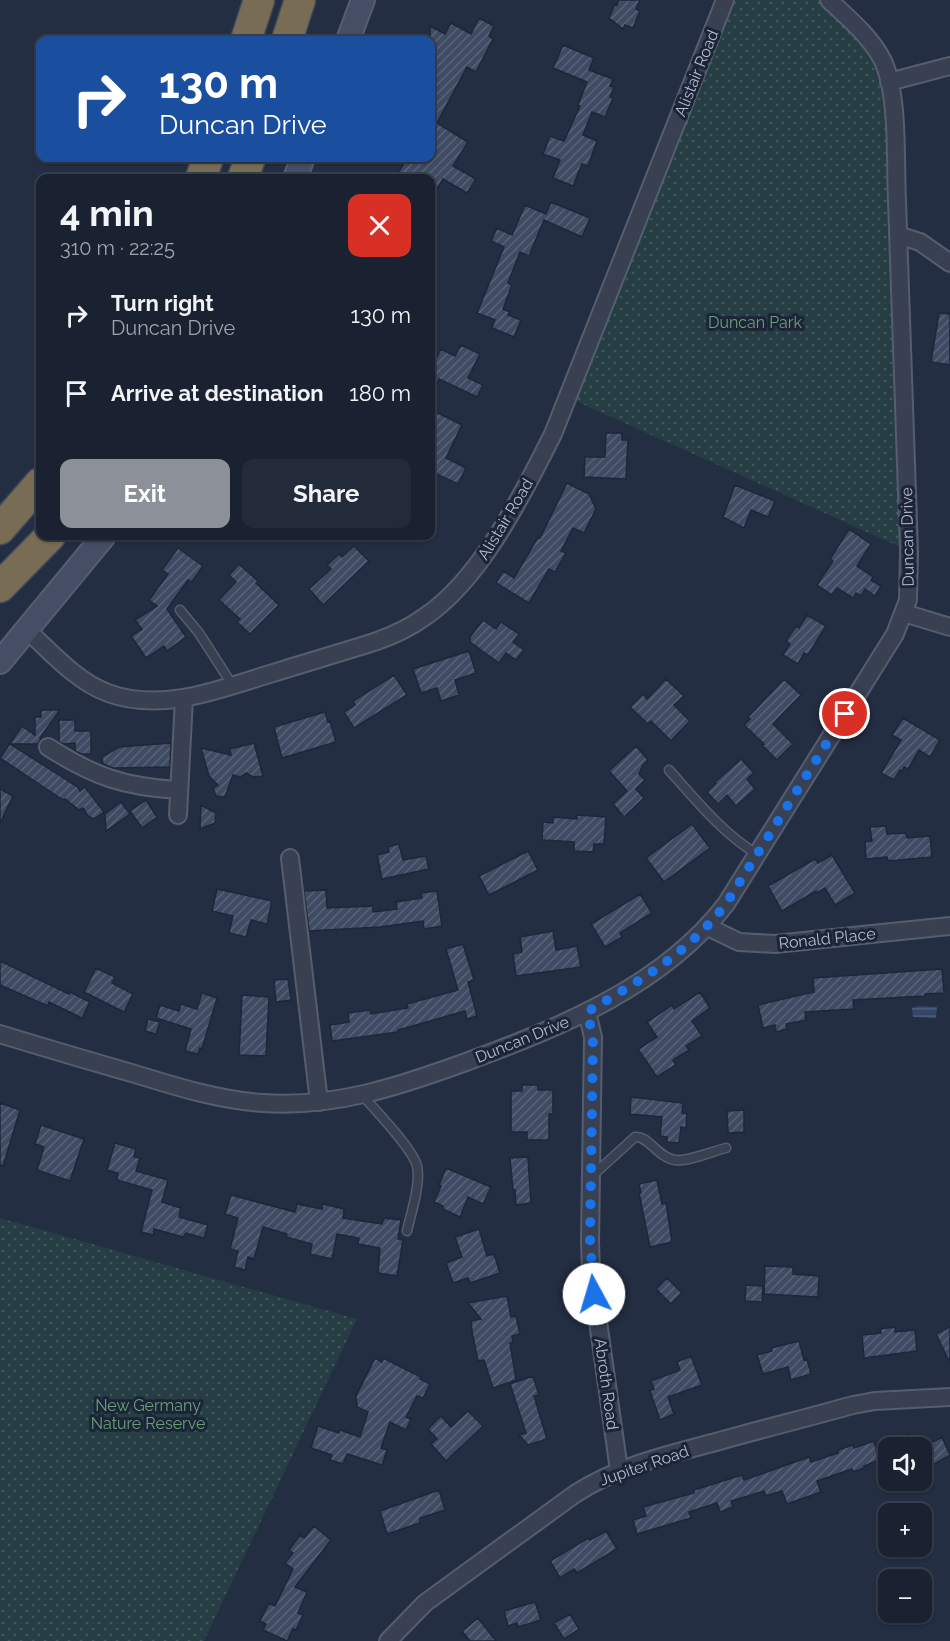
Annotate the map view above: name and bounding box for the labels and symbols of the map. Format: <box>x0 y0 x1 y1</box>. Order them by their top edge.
street label: Alistair Road <box>670 27 722 119</box>
park label: Duncan Park <box>708 313 802 332</box>
street label: Alistair Road <box>474 475 537 563</box>
street label: Duncan Drive <box>897 487 918 587</box>
pin <box>819 688 870 739</box>
street label: Ronald Place <box>778 924 876 953</box>
street label: Duncan Drive <box>473 1012 572 1067</box>
position arrow <box>562 1262 626 1326</box>
street label: Abroth Road <box>591 1337 622 1431</box>
park label: New Germany Nature Reserve <box>91 1396 205 1433</box>
street label: Jupiter Road <box>597 1441 691 1490</box>

